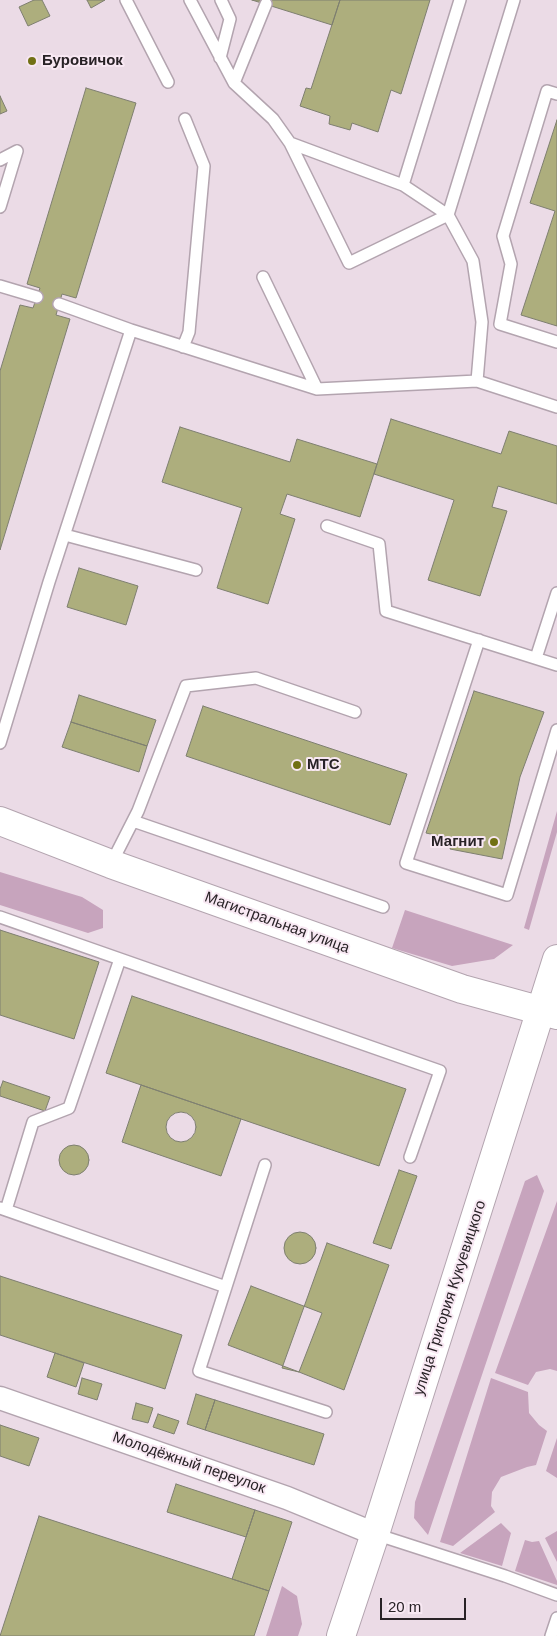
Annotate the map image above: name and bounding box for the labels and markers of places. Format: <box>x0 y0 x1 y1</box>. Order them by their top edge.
place label: Буровичок <box>42 52 123 70</box>
marker: Буровичок <box>26 55 38 67</box>
place label: МТС <box>307 756 339 774</box>
marker: МТС <box>291 759 303 771</box>
place label: Магнит <box>431 833 484 851</box>
marker: Магнит <box>488 836 500 848</box>

